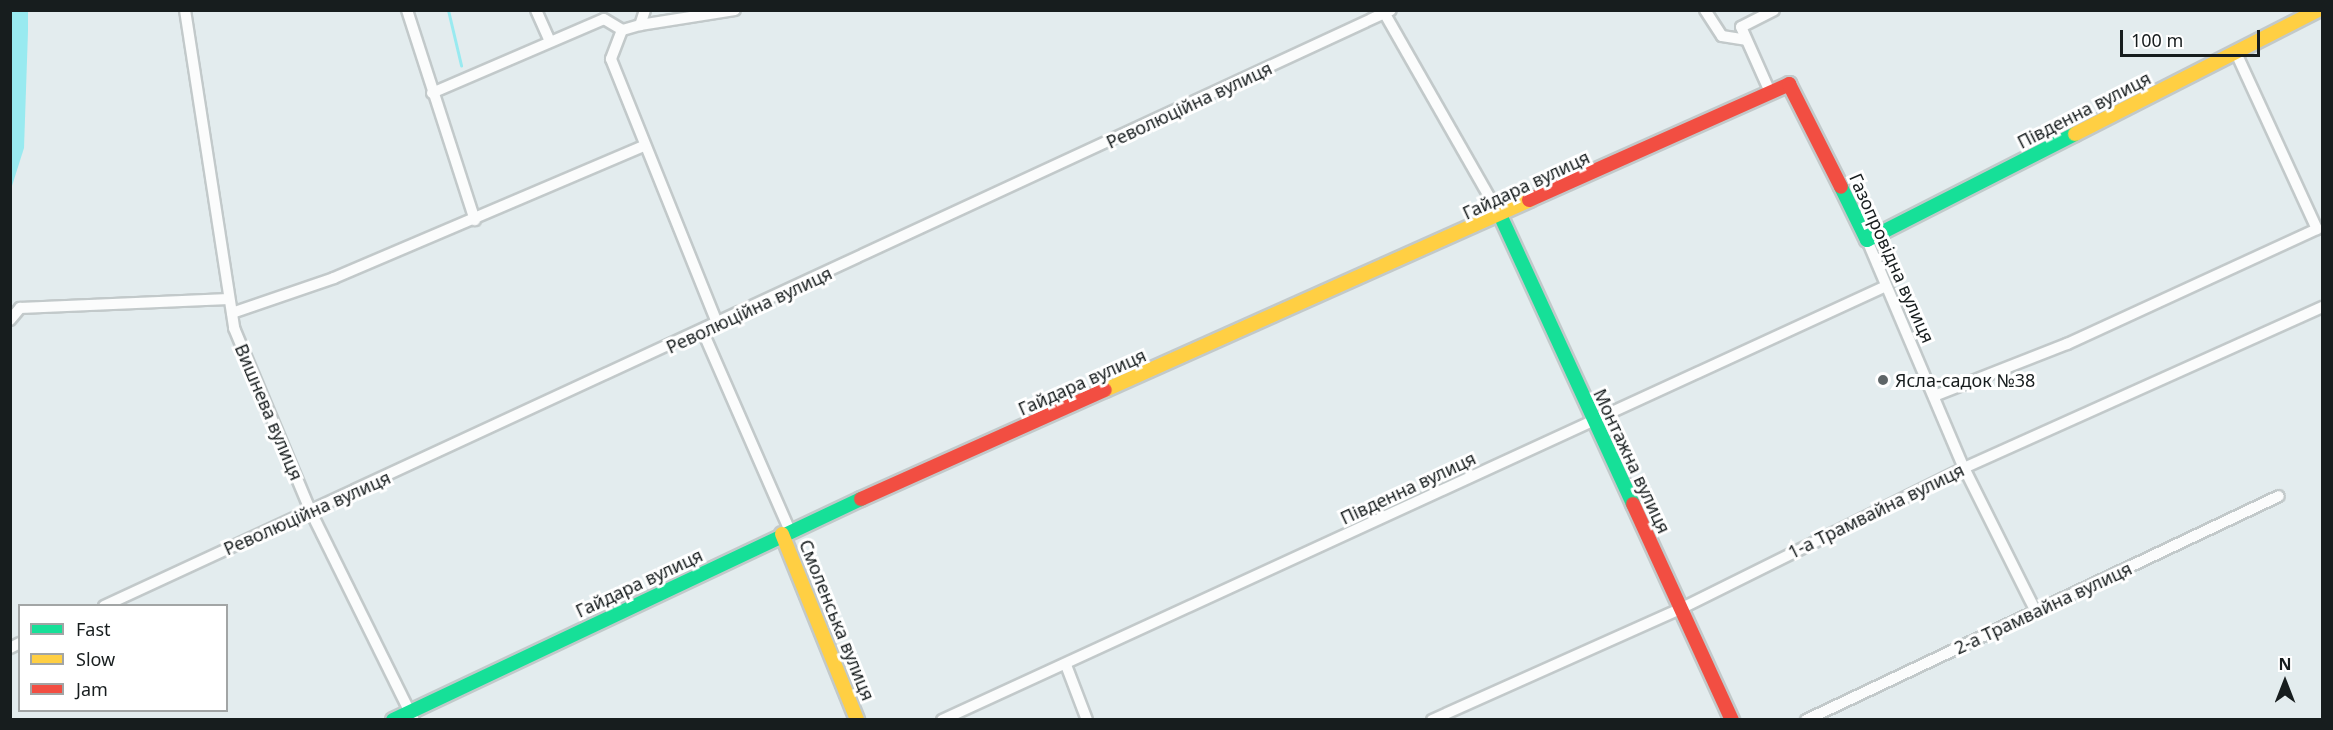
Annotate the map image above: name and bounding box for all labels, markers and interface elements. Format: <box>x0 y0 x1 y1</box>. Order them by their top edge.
scale bar <box>2123 18 2262 56</box>
text: 100 m <box>2131 28 2183 52</box>
street label: Революційна вулиця <box>1103 57 1275 153</box>
street label: Південна вулиця <box>2014 67 2154 153</box>
street label: Гайдара вулиця <box>1459 146 1593 224</box>
street label: Газопровідна вулиця <box>1845 170 1939 346</box>
street label: Революційна вулиця <box>663 262 835 358</box>
street label: Вишнева вулиця <box>231 341 307 483</box>
street label: Гайдара вулиця <box>1015 344 1149 420</box>
place label: Ясла-садок №38 <box>1895 369 2035 391</box>
marker: Ясла-садок №38 <box>1876 373 1890 387</box>
street label: Монтажна вулиця <box>1589 385 1675 537</box>
street label: Південна вулиця <box>1337 447 1479 529</box>
street label: 1-а Трамвайна вулиця <box>1784 459 1968 563</box>
street label: Революційна вулиця <box>220 466 394 560</box>
street label: Смоленська вулиця <box>795 536 879 704</box>
street label: Гайдара вулиця <box>572 544 706 622</box>
street label: 2-а Трамвайна вулиця <box>1951 557 2135 659</box>
legend <box>18 604 228 712</box>
text: Fast <box>76 617 111 641</box>
text: Slow <box>76 647 115 671</box>
north arrow <box>2255 652 2315 712</box>
text: N <box>2278 653 2292 675</box>
text: Jam <box>76 677 108 701</box>

